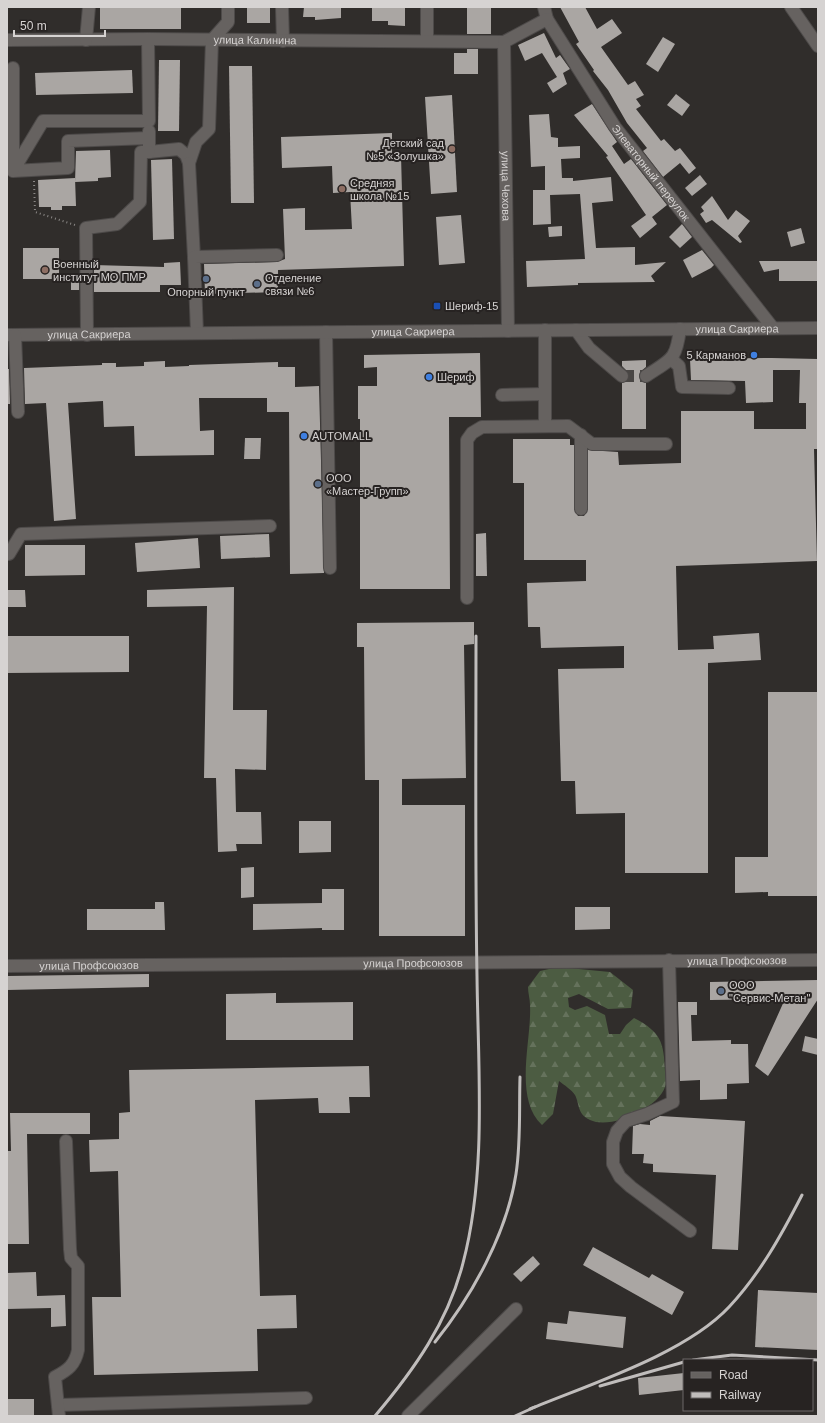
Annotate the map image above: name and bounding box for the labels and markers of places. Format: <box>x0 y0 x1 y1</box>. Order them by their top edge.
place label: Детский сад №5 «Золушка» <box>366 137 445 162</box>
marker: Детский сад №5 «Золушка» <box>447 144 457 154</box>
place label: Средняя школа №15 <box>350 177 409 202</box>
marker: Средняя школа №15 <box>337 184 347 194</box>
place label: Военный институт МО ПМР <box>53 258 146 283</box>
marker: Военный институт МО ПМР <box>40 265 50 275</box>
place label: Отделение связи №6 <box>265 272 321 297</box>
marker: Опорный пункт <box>201 274 211 284</box>
marker: Отделение связи №6 <box>252 279 262 289</box>
place label: Опорный пункт <box>167 286 245 298</box>
place label: Шериф-15 <box>445 300 498 312</box>
marker: Шериф-15 <box>432 301 442 311</box>
place label: 5 Карманов <box>686 349 746 361</box>
marker: 5 Карманов <box>749 350 759 360</box>
place label: Шериф <box>437 371 475 383</box>
marker: Шериф <box>424 372 434 382</box>
place label: AUTOMALL <box>312 430 371 442</box>
marker: AUTOMALL <box>299 431 309 441</box>
place label: ООО «Мастер-Групп» <box>326 472 409 497</box>
marker: ООО «Мастер-Групп» <box>313 479 323 489</box>
place label: ООО "Сервис-Метан" <box>729 979 810 1004</box>
marker: ООО "Сервис-Метан" <box>716 986 726 996</box>

